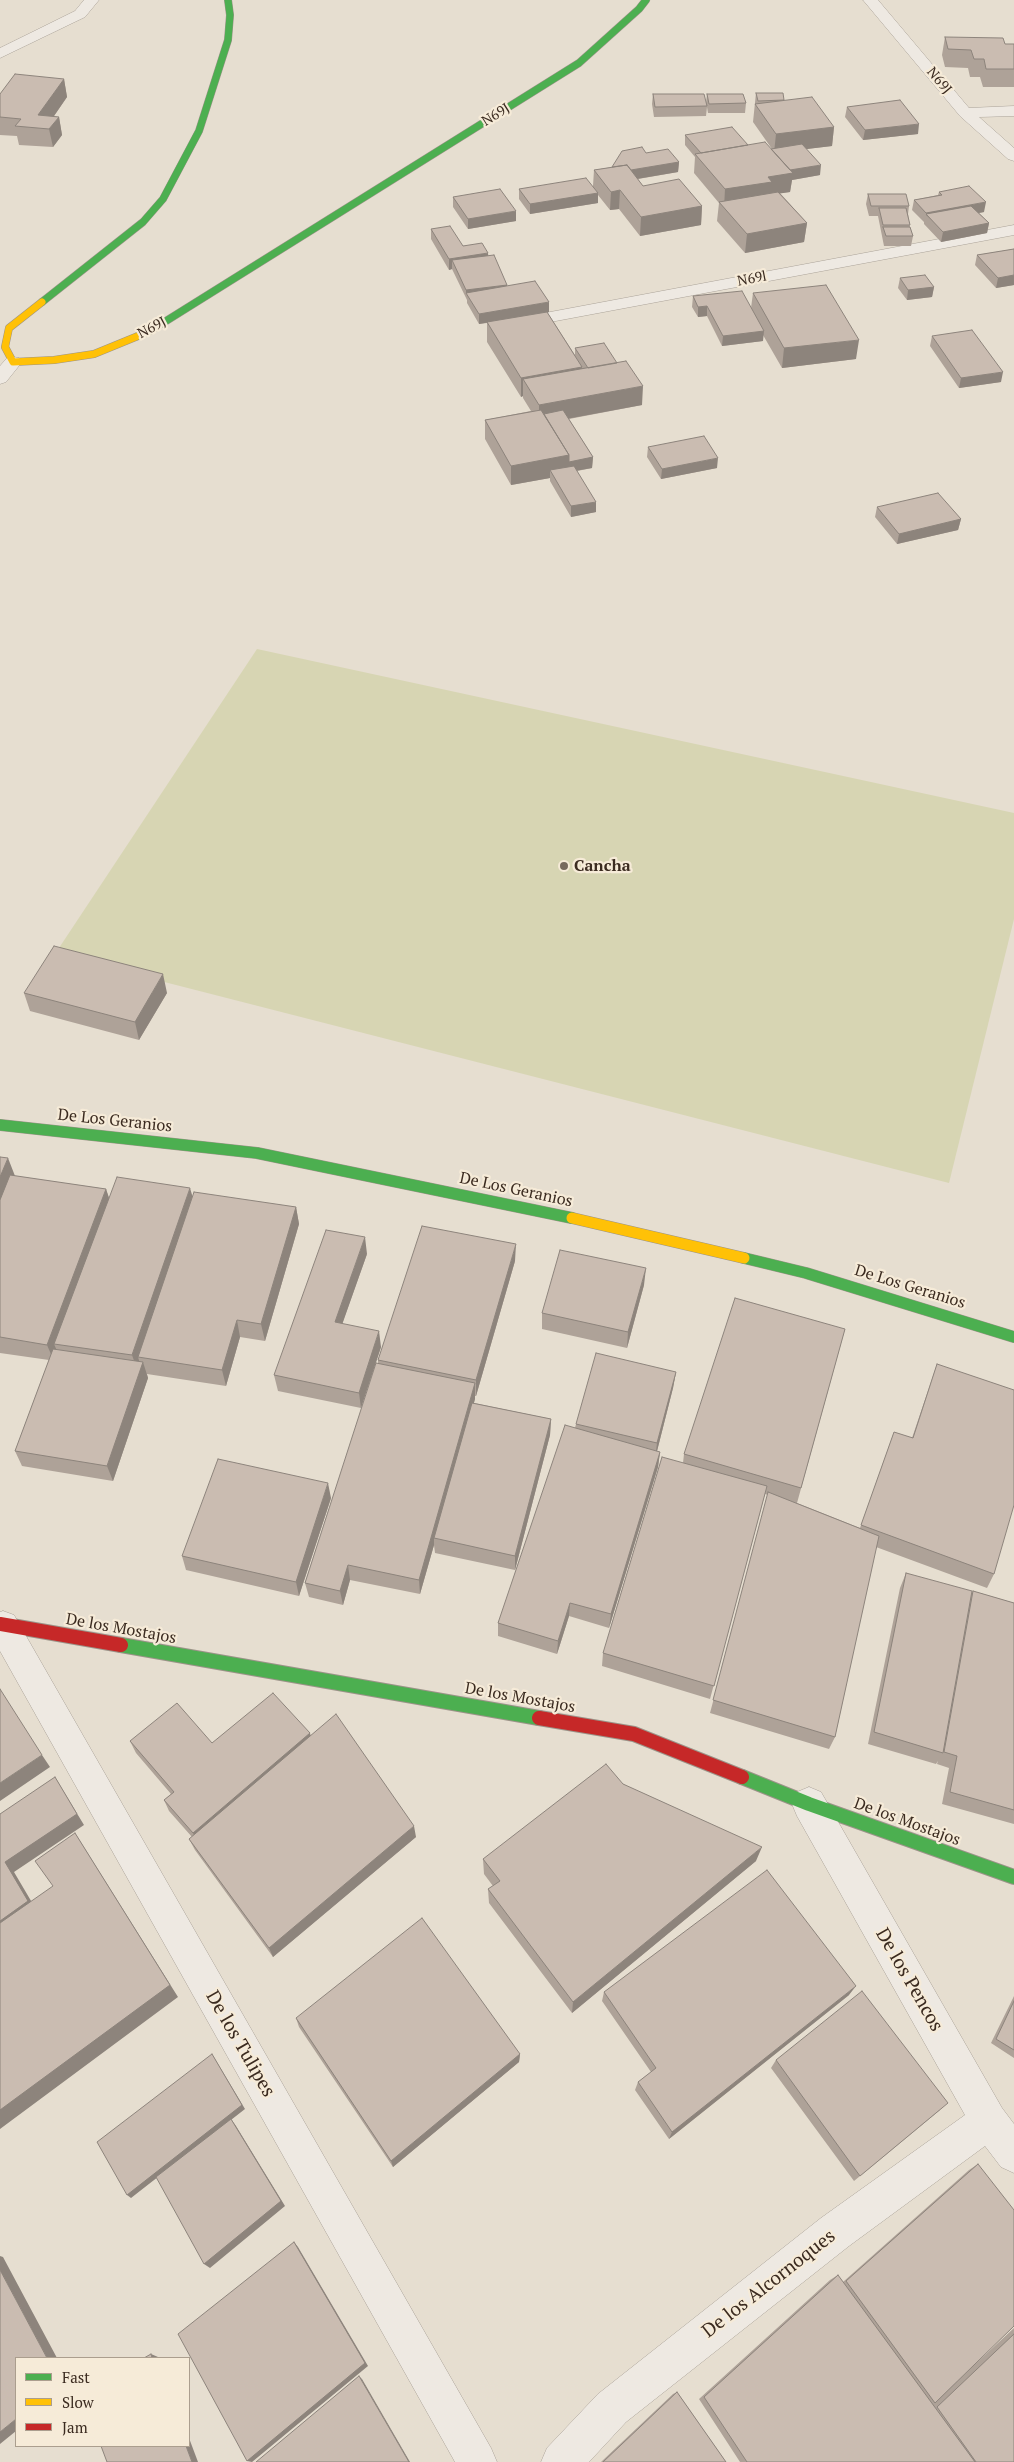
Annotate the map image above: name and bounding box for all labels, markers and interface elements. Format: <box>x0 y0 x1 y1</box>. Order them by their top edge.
street label: N69J <box>923 64 955 98</box>
street label: N69J <box>479 100 513 130</box>
street label: N69l <box>736 268 768 290</box>
street label: N69J <box>135 314 169 342</box>
place label: Cancha <box>574 856 631 876</box>
marker: Cancha <box>558 860 570 872</box>
street label: De Los Geranios <box>57 1105 173 1137</box>
street label: De Los Geranios <box>458 1169 574 1211</box>
street label: De Los Geranios <box>852 1261 968 1313</box>
street label: De los Mostajos <box>64 1610 178 1648</box>
street label: De los Mostajos <box>463 1679 577 1717</box>
street label: De los Mostajos <box>851 1794 963 1850</box>
street label: De los Pencos <box>870 1924 948 2036</box>
street label: De los Tulipes <box>200 1987 280 2101</box>
street label: De los Alcornoques <box>698 2225 840 2343</box>
legend <box>15 2357 190 2447</box>
text: Fast <box>62 2367 90 2387</box>
text: Slow <box>62 2392 94 2412</box>
text: Jam <box>62 2417 88 2437</box>

